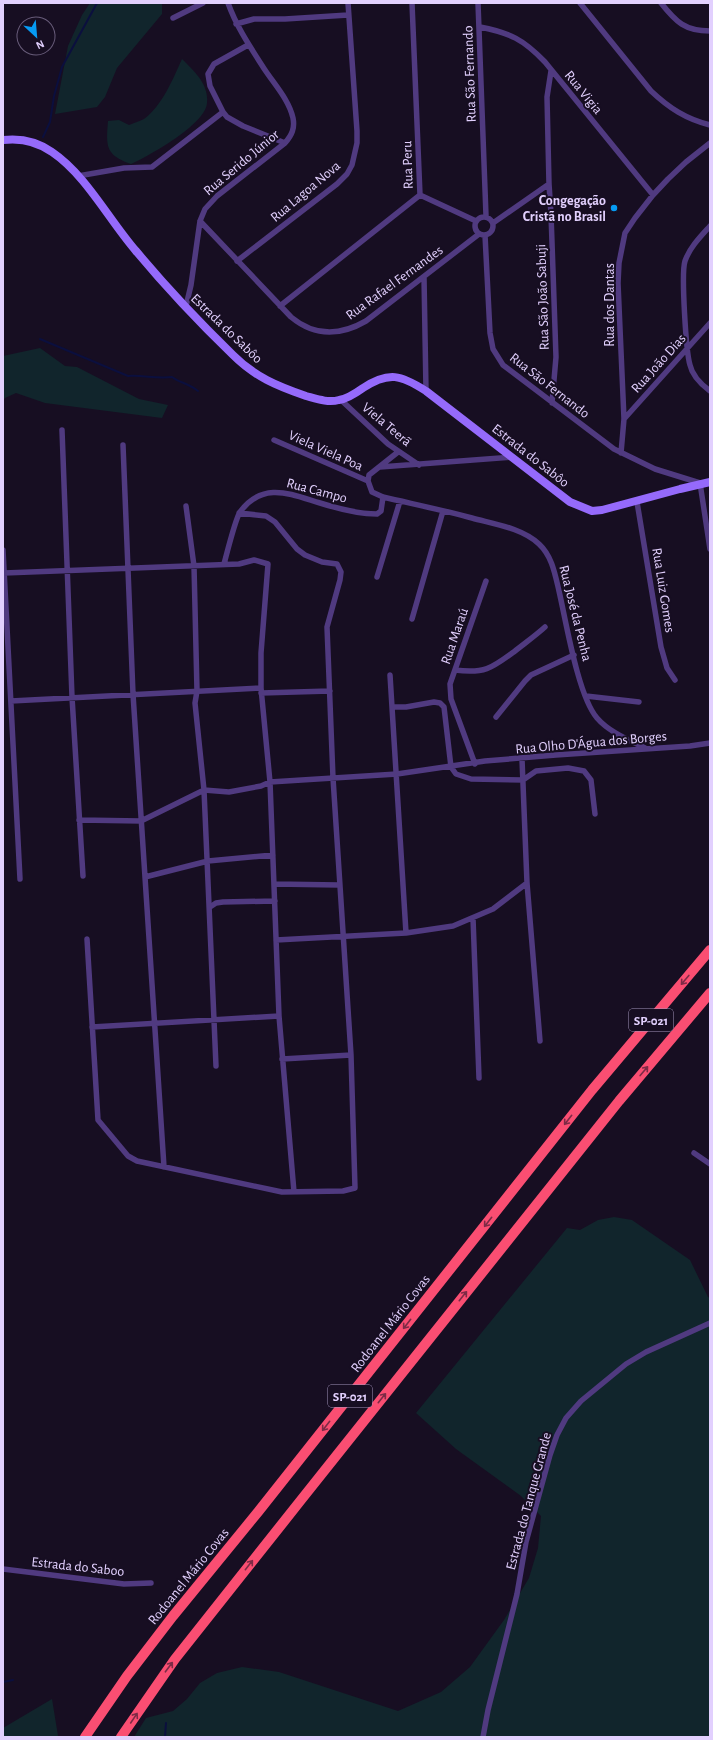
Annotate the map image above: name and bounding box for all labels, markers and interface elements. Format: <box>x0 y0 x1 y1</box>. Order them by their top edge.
north arrow <box>16 16 56 56</box>
street label: Rua São Fernando <box>461 25 479 123</box>
text: N <box>34 38 46 51</box>
street label: Rua Vigia <box>562 68 605 117</box>
street label: Rua Serido Júnior <box>201 127 282 198</box>
street label: Rua Peru <box>400 141 416 189</box>
street label: Rua Lagoa Nova <box>268 158 344 225</box>
place label: Congegação Cristã no Brasil <box>523 194 606 224</box>
marker: Congegação Cristã no Brasil <box>609 203 619 213</box>
street label: Rua Rafael Fernandes <box>343 243 446 323</box>
street label: Rua São João Sabuji <box>534 244 552 350</box>
street label: Rua dos Dantas <box>603 263 617 347</box>
street label: Estrada do Sabôo <box>188 291 265 366</box>
street label: Rua João Dias <box>629 331 689 396</box>
street label: Rua São Fernando <box>507 350 592 421</box>
street label: Viela Teerã <box>359 400 414 450</box>
street label: Estrada do Sabôo <box>489 422 572 490</box>
street label: Viela Viela Poa <box>286 428 365 474</box>
street label: Rua Campo <box>285 476 349 506</box>
street label: Rua Luiz Gomes <box>649 547 677 633</box>
street label: Rua José da Penha <box>556 564 594 663</box>
street label: Rua Maraú <box>439 606 471 666</box>
street label: Rua Olho D'Água dos Borges <box>514 726 667 757</box>
one-way arrow <box>680 975 689 985</box>
road number: SP-021 <box>629 1009 673 1031</box>
one-way arrow <box>640 1066 649 1076</box>
one-way arrow <box>564 1115 573 1126</box>
one-way arrow <box>483 1217 492 1228</box>
street label: Rodoanel Mário Covas <box>349 1272 433 1375</box>
one-way arrow <box>459 1290 468 1301</box>
one-way arrow <box>402 1319 411 1330</box>
road number: SP-021 <box>328 1385 372 1407</box>
one-way arrow <box>378 1392 387 1403</box>
one-way arrow <box>322 1421 330 1432</box>
street label: Estrada do Tanque Grande <box>504 1431 554 1572</box>
street label: Rodoanel Mário Covas <box>146 1526 232 1627</box>
street label: Estrada do Saboo <box>31 1555 125 1579</box>
one-way arrow <box>245 1560 254 1571</box>
one-way arrow <box>165 1662 173 1673</box>
one-way arrow <box>130 1712 138 1724</box>

